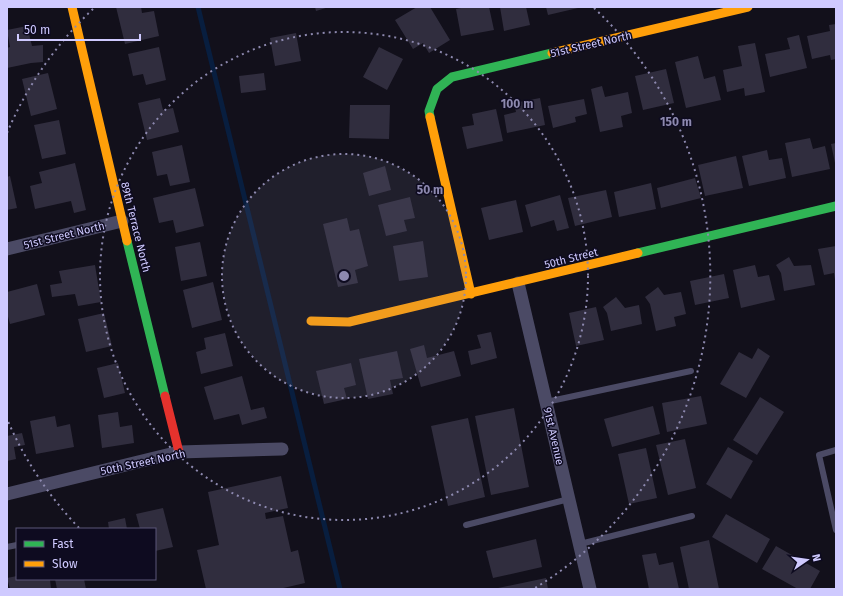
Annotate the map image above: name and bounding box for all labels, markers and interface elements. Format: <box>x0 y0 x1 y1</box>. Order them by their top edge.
scale bar <box>18 16 140 42</box>
text: 50 m <box>24 23 50 37</box>
street label: 51st Street North <box>549 29 633 60</box>
text: 100 m <box>501 97 533 111</box>
text: 150 m <box>660 115 692 129</box>
street label: 89th Terrace North <box>118 181 153 274</box>
text: 50 m <box>417 183 443 197</box>
street label: 51st Street North <box>22 219 106 252</box>
street label: 50th Street <box>543 246 599 271</box>
centre of rings <box>337 269 351 283</box>
street label: 91st Avenue <box>541 406 566 466</box>
street label: 50th Street North <box>100 447 187 478</box>
legend <box>16 528 156 580</box>
text: Fast <box>52 537 74 551</box>
north arrow <box>787 540 827 580</box>
text: N <box>809 553 823 563</box>
text: Slow <box>52 557 78 571</box>

